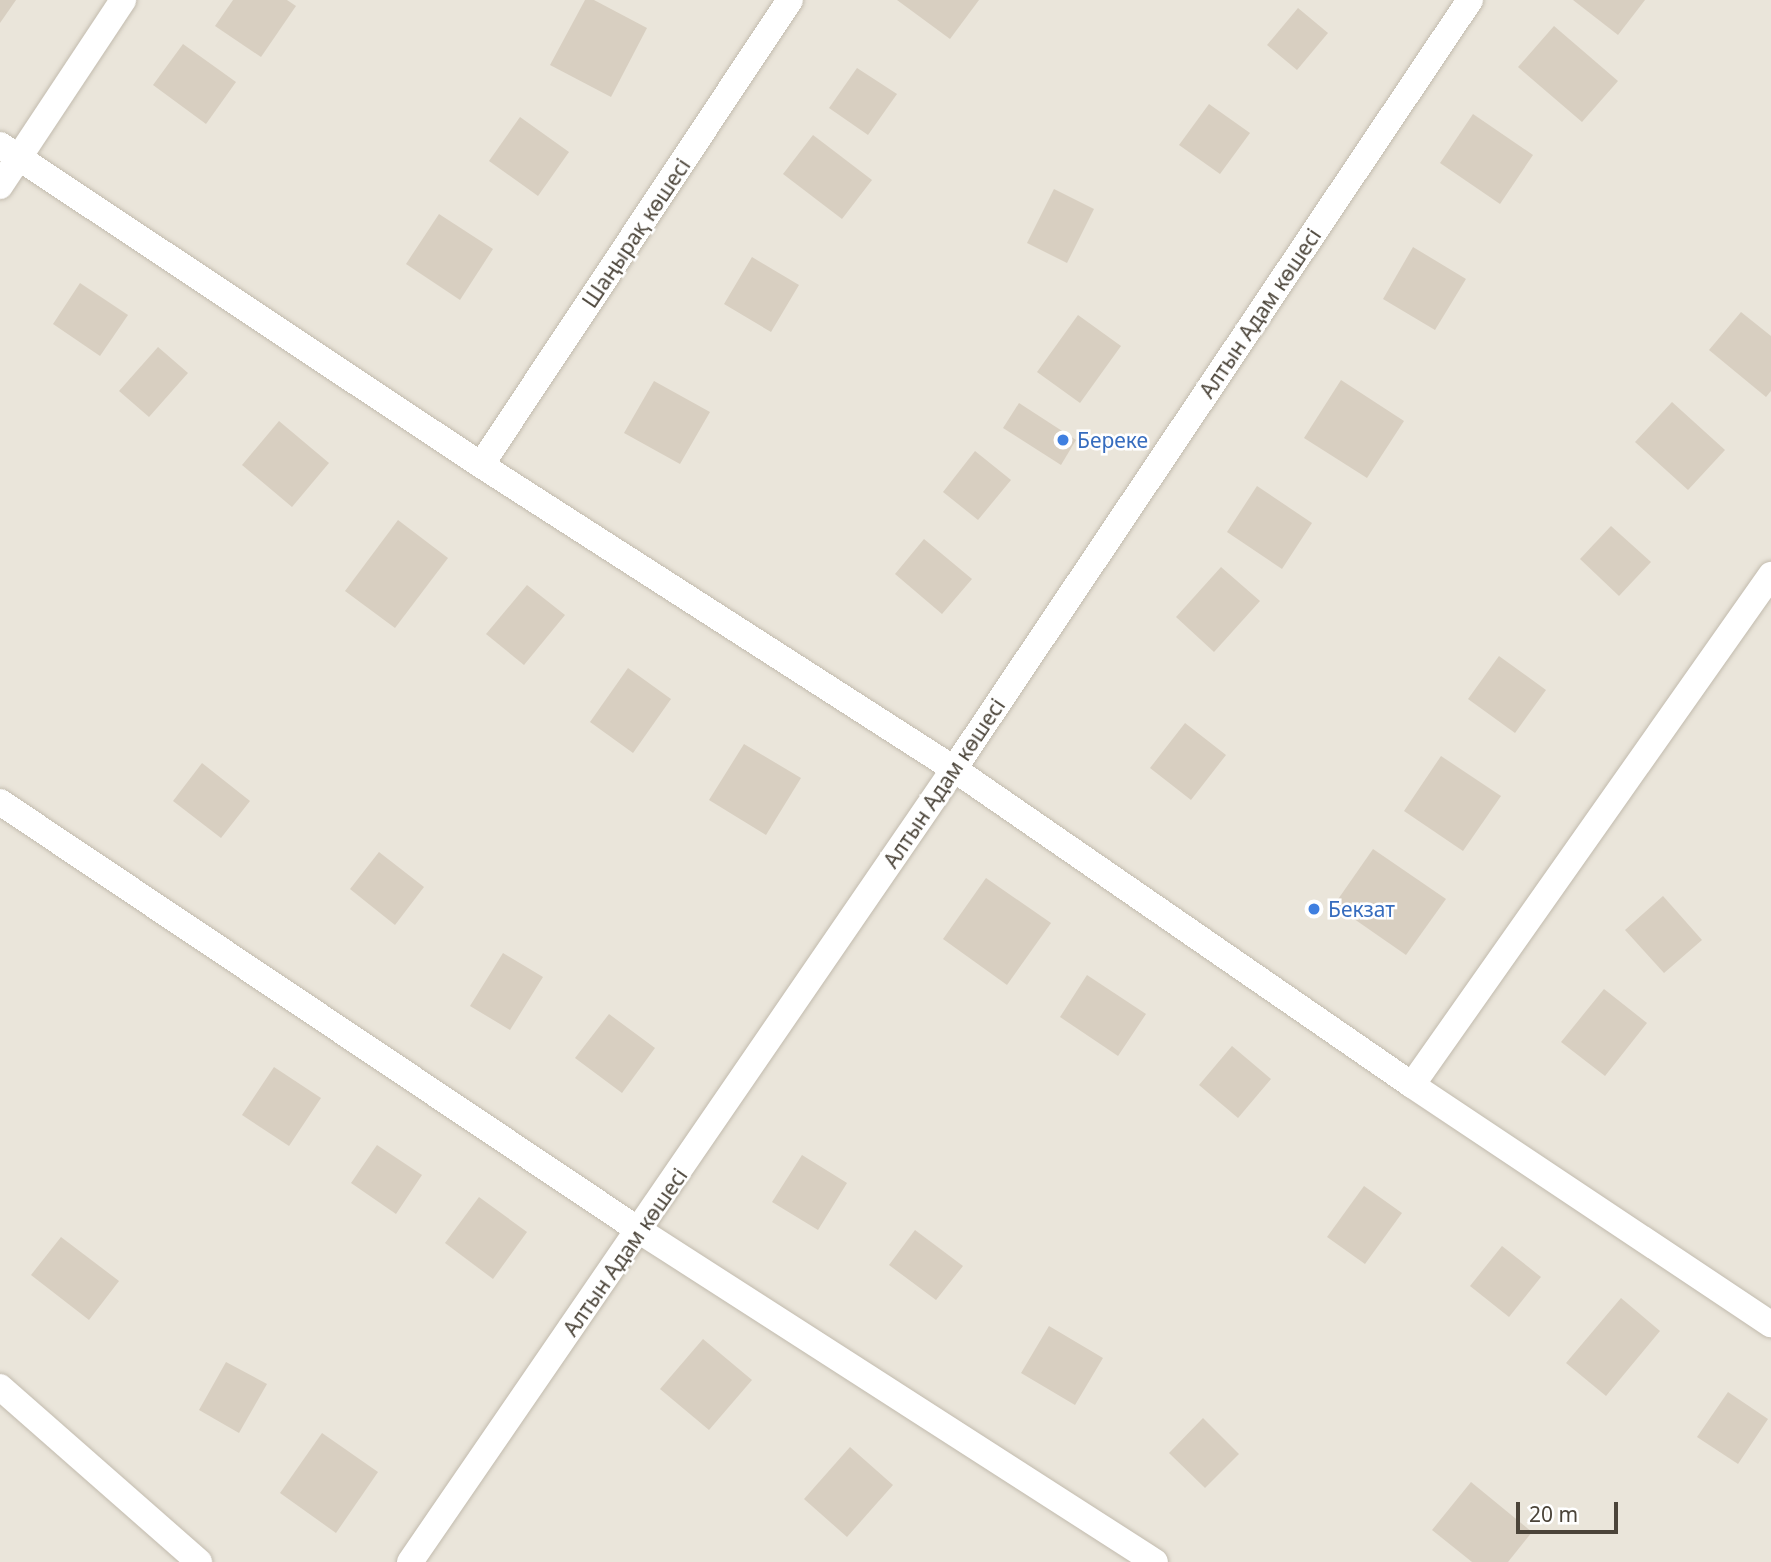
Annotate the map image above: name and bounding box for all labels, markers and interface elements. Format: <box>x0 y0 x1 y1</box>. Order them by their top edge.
street label: Шаңырақ көшесі <box>577 154 695 312</box>
street label: Алтын Адам көшесі <box>1194 224 1326 402</box>
place label: Береке <box>1077 427 1148 453</box>
marker: Береке <box>1055 432 1071 448</box>
street label: Алтын Адам көшесі <box>878 694 1010 872</box>
place label: Бекзат <box>1328 896 1395 922</box>
marker: Бекзат <box>1306 901 1322 917</box>
street label: Алтын Адам көшесі <box>558 1163 692 1341</box>
scale bar <box>1519 1488 1620 1532</box>
text: 20 m <box>1529 1500 1578 1528</box>

